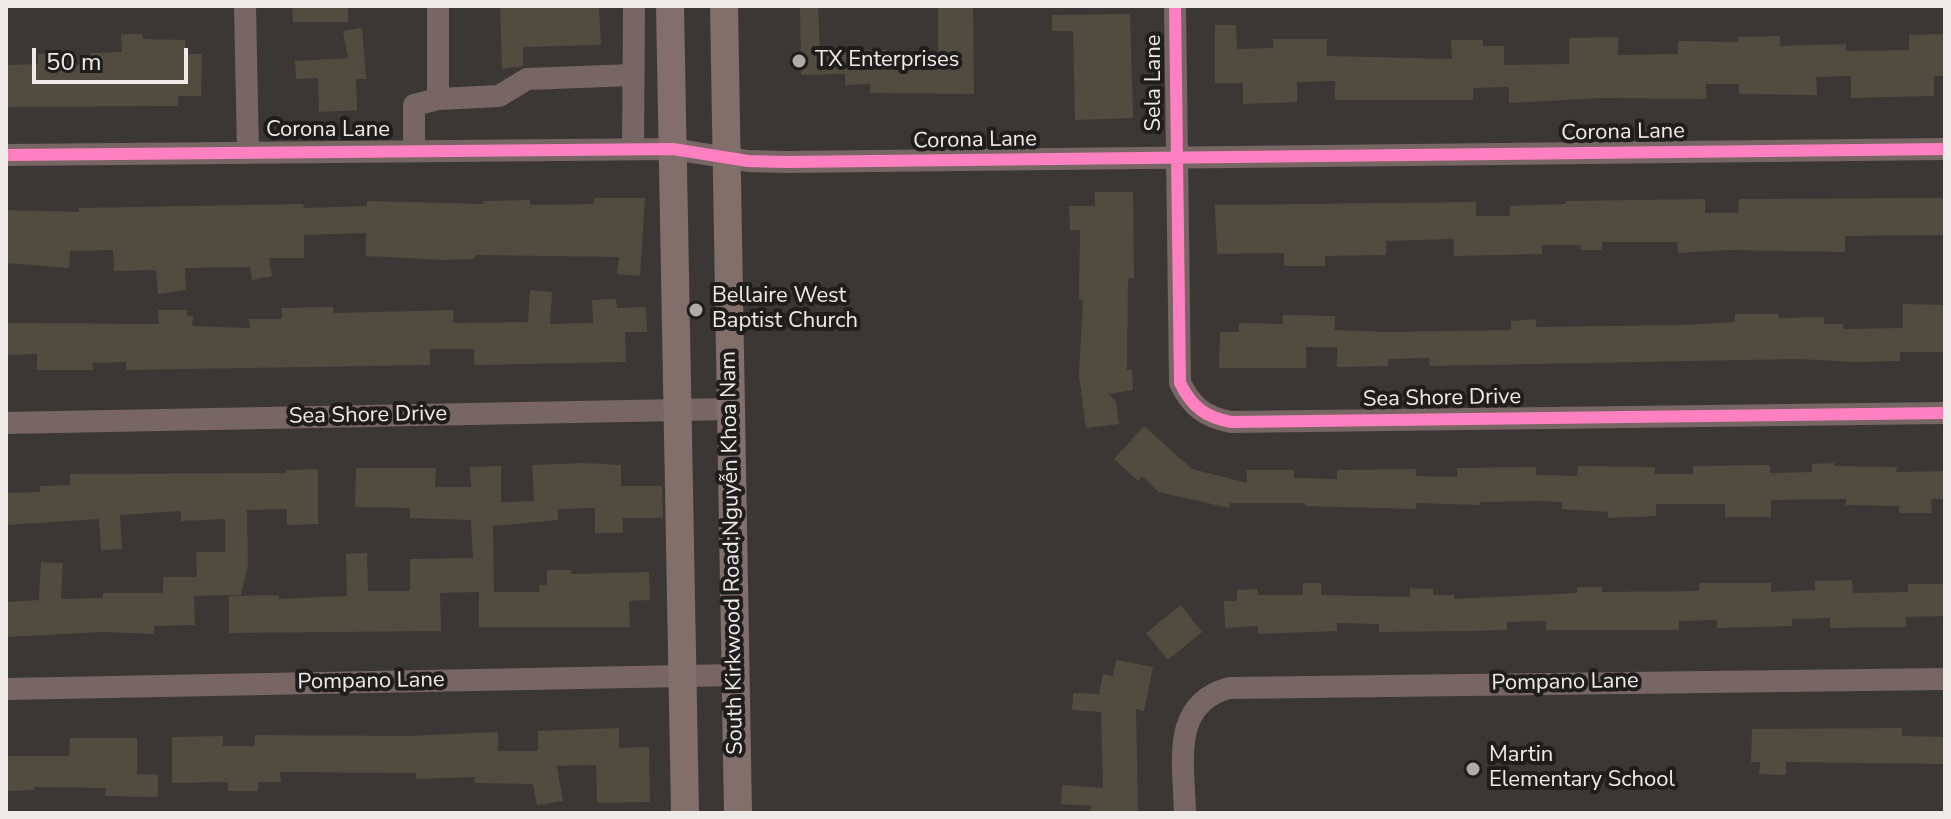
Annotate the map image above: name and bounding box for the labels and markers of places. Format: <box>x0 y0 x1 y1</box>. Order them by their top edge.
place label: TX Enterprises <box>815 48 959 74</box>
marker: TX Enterprises <box>790 52 808 70</box>
place label: Bellaire West Baptist Church <box>712 284 858 336</box>
marker: Bellaire West Baptist Church <box>687 301 705 319</box>
place label: Martin Elementary School <box>1489 743 1675 794</box>
marker: Martin Elementary School <box>1464 760 1482 778</box>

